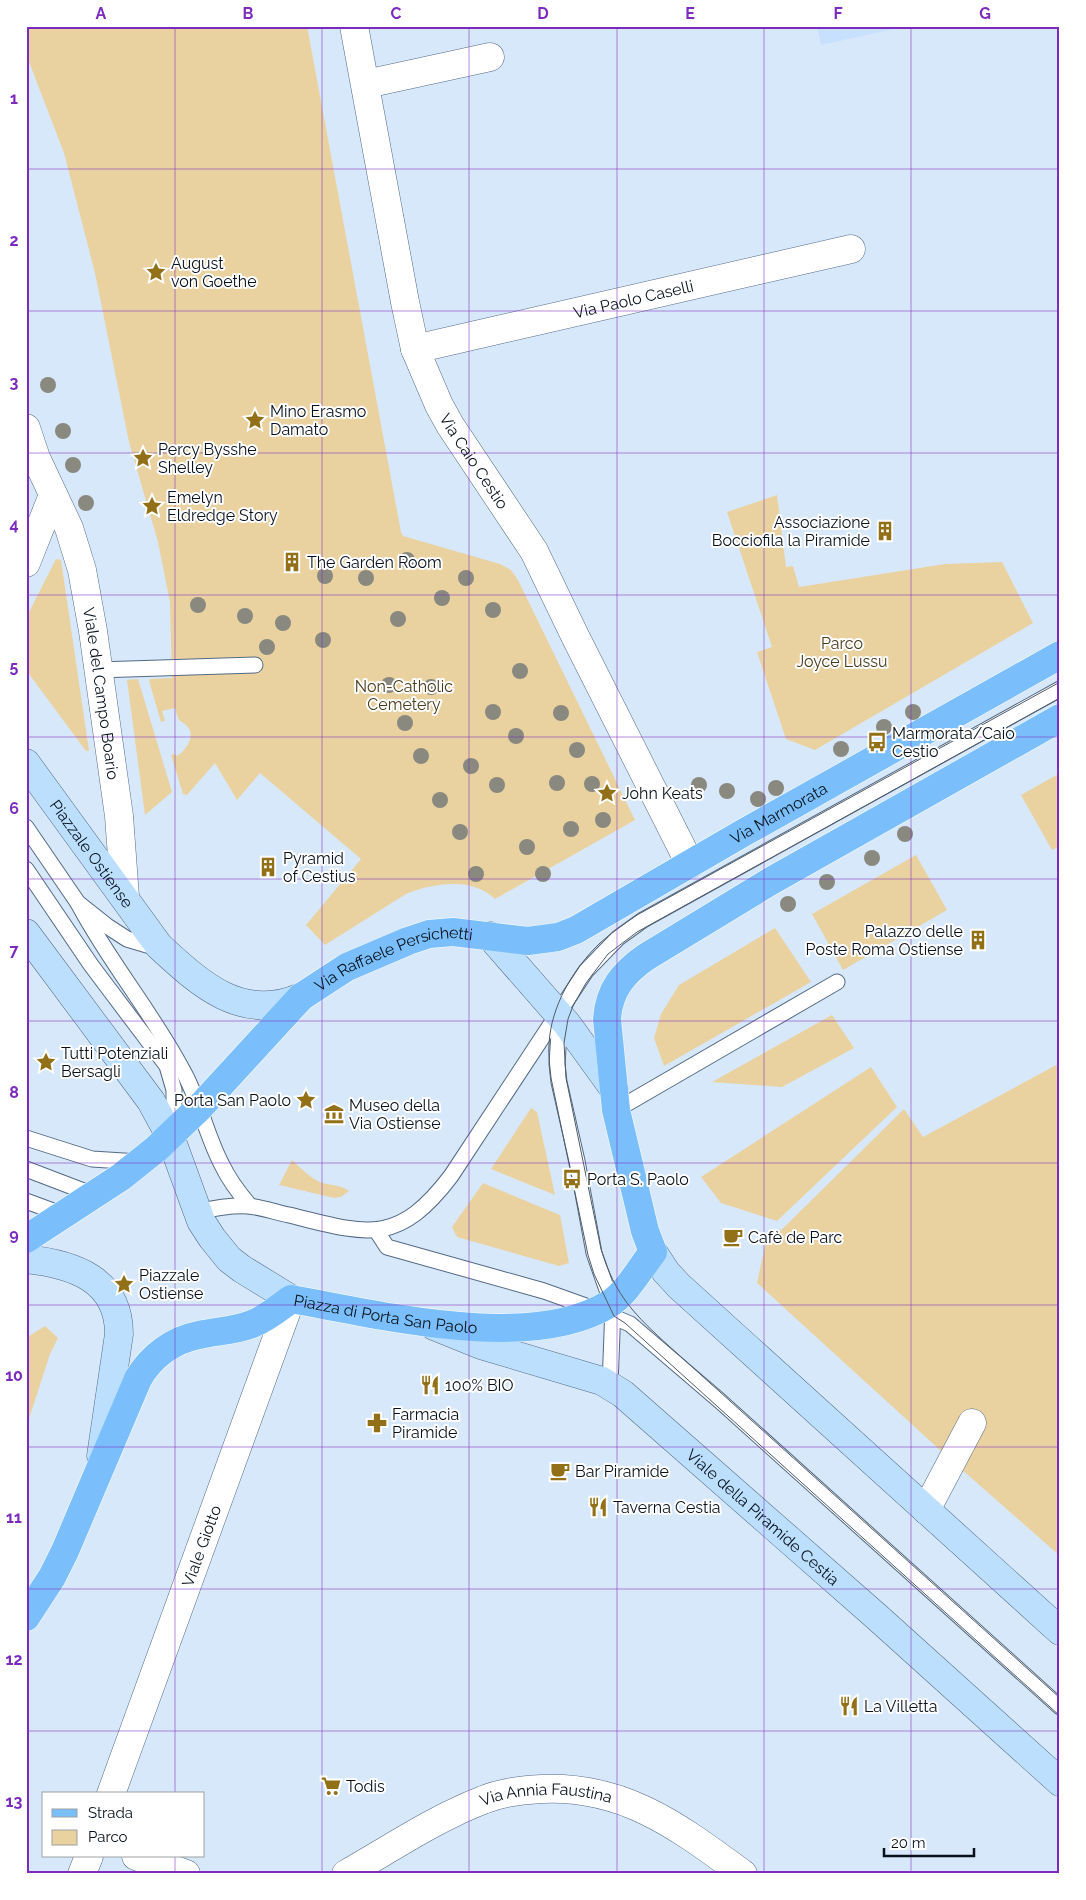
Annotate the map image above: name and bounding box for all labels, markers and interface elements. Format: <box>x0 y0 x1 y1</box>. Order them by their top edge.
text: A <box>96 4 107 23</box>
text: B <box>243 4 254 23</box>
text: C <box>391 4 402 23</box>
text: D <box>537 4 549 23</box>
text: E <box>685 4 695 23</box>
text: F <box>833 4 843 23</box>
text: G <box>979 4 991 23</box>
text: 1 <box>10 89 18 108</box>
text: 2 <box>9 231 19 250</box>
place label: August von Goethe <box>171 254 257 291</box>
place icon: August von Goethe <box>145 261 167 283</box>
street label: Via Paolo Caselli <box>572 276 695 322</box>
text: 3 <box>10 373 19 392</box>
place label: Mino Erasmo Damato <box>270 402 366 439</box>
place icon: Mino Erasmo Damato <box>244 409 266 431</box>
street label: Via Caio Cestio <box>436 410 513 512</box>
place label: Percy Bysshe Shelley <box>158 440 257 477</box>
place icon: Percy Bysshe Shelley <box>132 447 154 469</box>
place label: Emelyn Eldredge Story <box>167 488 278 525</box>
place icon: Emelyn Eldredge Story <box>141 495 163 517</box>
place label: Associazione Bocciofila la Piramide <box>712 513 870 550</box>
text: 4 <box>9 515 19 534</box>
building icon: Associazione Bocciofila la Piramide <box>874 520 896 542</box>
building icon: The Garden Room <box>281 551 303 573</box>
place label: The Garden Room <box>307 553 442 572</box>
street label: Viale del Campo Boario <box>79 606 123 781</box>
park label: Parco Joyce Lussu <box>796 634 888 671</box>
text: 5 <box>10 657 19 676</box>
park label: Non-Catholic Cemetery <box>355 677 453 714</box>
place label: Marmorata/Caio Cestio <box>892 724 1015 761</box>
bus stop icon: Marmorata/Caio Cestio <box>866 731 888 753</box>
street label: Via Marmorata <box>727 778 830 848</box>
place icon: John Keats <box>596 782 618 804</box>
place label: John Keats <box>622 784 703 803</box>
street label: Piazzale Ostiense <box>46 796 137 911</box>
text: 6 <box>9 799 19 818</box>
place label: Pyramid of Cestius <box>283 849 356 886</box>
building icon: Pyramid of Cestius <box>257 856 279 878</box>
street label: Via Raffaele Persichetti <box>311 922 474 995</box>
place label: Palazzo delle Poste Roma Ostiense <box>806 922 963 959</box>
building icon: Palazzo delle Poste Roma Ostiense <box>967 929 989 951</box>
text: 7 <box>10 941 19 960</box>
place label: Tutti Potenziali Bersagli <box>61 1044 168 1081</box>
place icon: Tutti Potenziali Bersagli <box>35 1051 57 1073</box>
text: 8 <box>9 1083 19 1102</box>
place icon: Porta San Paolo <box>295 1089 317 1111</box>
place label: Porta San Paolo <box>174 1091 291 1110</box>
place label: Museo della Via Ostiense <box>349 1096 441 1133</box>
museum icon: Museo della Via Ostiense <box>323 1103 345 1125</box>
bus stop icon: Porta S. Paolo <box>561 1168 583 1190</box>
place label: Porta S. Paolo <box>587 1170 689 1189</box>
text: 9 <box>9 1225 19 1244</box>
cafe icon: Cafè de Parc <box>722 1226 744 1248</box>
place label: Cafè de Parc <box>748 1228 842 1247</box>
place label: Piazzale Ostiense <box>139 1266 203 1303</box>
place icon: Piazzale Ostiense <box>113 1273 135 1295</box>
street label: Piazza di Porta San Paolo <box>292 1290 478 1337</box>
text: 10 <box>5 1366 23 1385</box>
restaurant icon: 100% BIO <box>419 1374 441 1396</box>
place label: 100% BIO <box>445 1376 514 1395</box>
place label: Farmacia Piramide <box>392 1405 459 1442</box>
pharmacy icon: Farmacia Piramide <box>366 1412 388 1434</box>
street label: Viale della Piramide Cestia <box>683 1445 843 1589</box>
cafe icon: Bar Piramide <box>549 1460 571 1482</box>
place label: Bar Piramide <box>575 1462 669 1481</box>
restaurant icon: Taverna Cestia <box>587 1496 609 1518</box>
place label: Taverna Cestia <box>613 1498 721 1517</box>
street label: Viale Giotto <box>178 1502 225 1589</box>
text: 11 <box>6 1508 22 1527</box>
text: 12 <box>6 1650 22 1669</box>
restaurant icon: La Villetta <box>838 1695 860 1717</box>
place label: La Villetta <box>864 1697 937 1716</box>
supermarket icon: Todis <box>320 1775 342 1797</box>
place label: Todis <box>346 1777 385 1796</box>
street label: Via Annia Faustina <box>477 1779 614 1810</box>
text: 13 <box>6 1792 22 1811</box>
legend <box>42 1792 205 1858</box>
text: Strada <box>88 1804 133 1822</box>
scale bar <box>884 1825 974 1857</box>
text: Parco <box>88 1828 128 1846</box>
text: 20 m <box>891 1834 926 1852</box>

